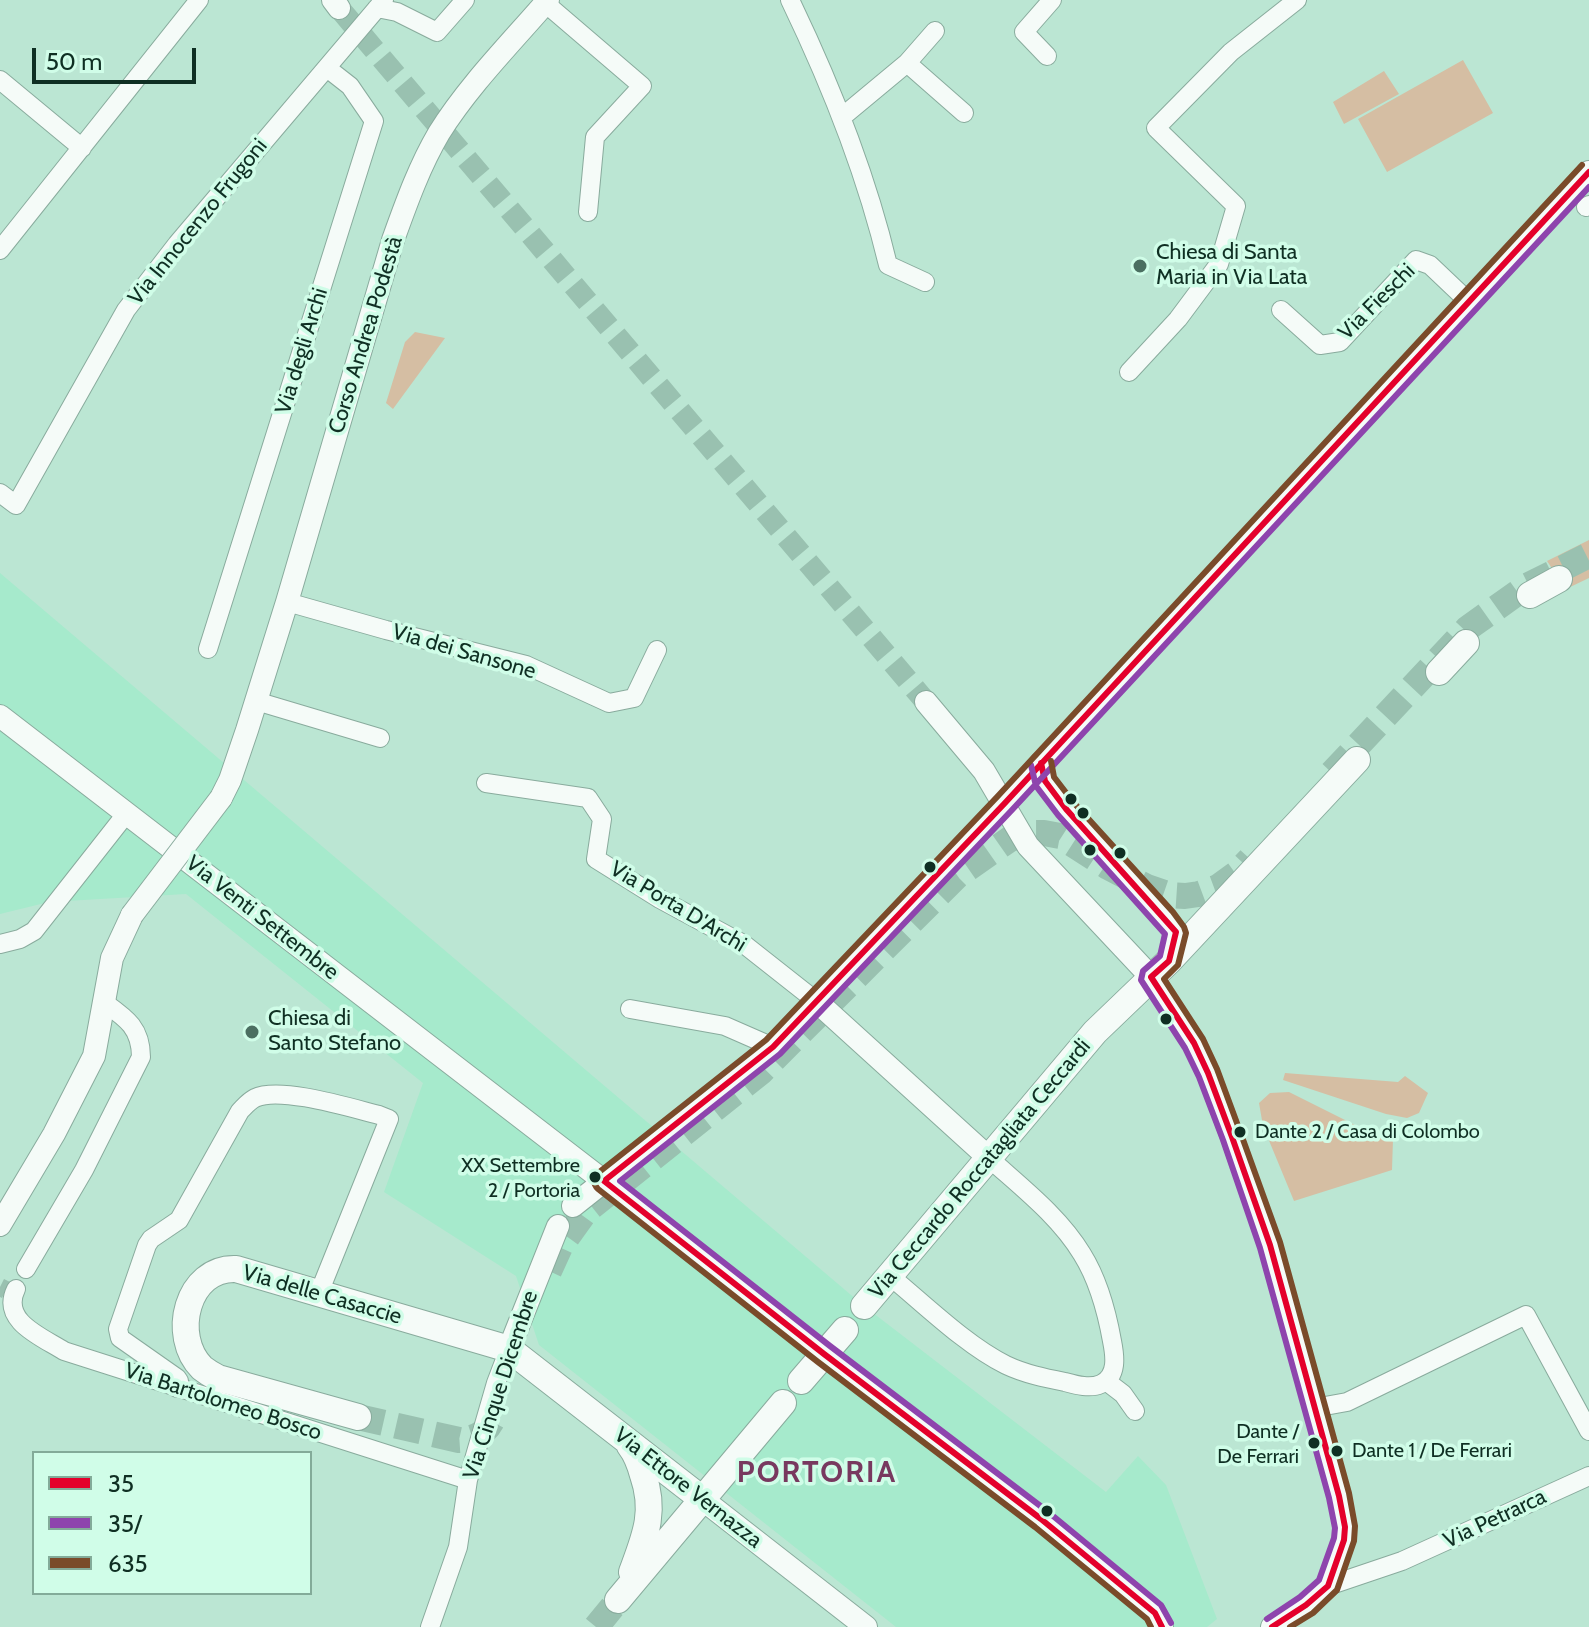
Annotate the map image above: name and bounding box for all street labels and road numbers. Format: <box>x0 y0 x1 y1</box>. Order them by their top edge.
street label: Via Innocenzo Frugoni <box>123 134 273 310</box>
street label: Corso Andrea Podestà <box>323 233 409 437</box>
street label: Via Fieschi <box>1333 258 1421 346</box>
street label: Via degli Archi <box>270 285 334 417</box>
street label: Via dei Sansone <box>389 619 539 685</box>
street label: Via Venti Settembre <box>180 850 344 986</box>
street label: Via Porta D'Archi <box>605 856 751 958</box>
street label: Via Ceccardo Roccatagliata Ceccardi <box>864 1034 1096 1304</box>
street label: Via delle Casaccie <box>240 1260 404 1330</box>
street label: Via Cinque Dicembre <box>458 1287 544 1483</box>
street label: Via Bartolomeo Bosco <box>121 1358 325 1446</box>
street label: Via Ettore Vernazza <box>609 1422 767 1554</box>
street label: Via Petrarca <box>1440 1484 1550 1554</box>

